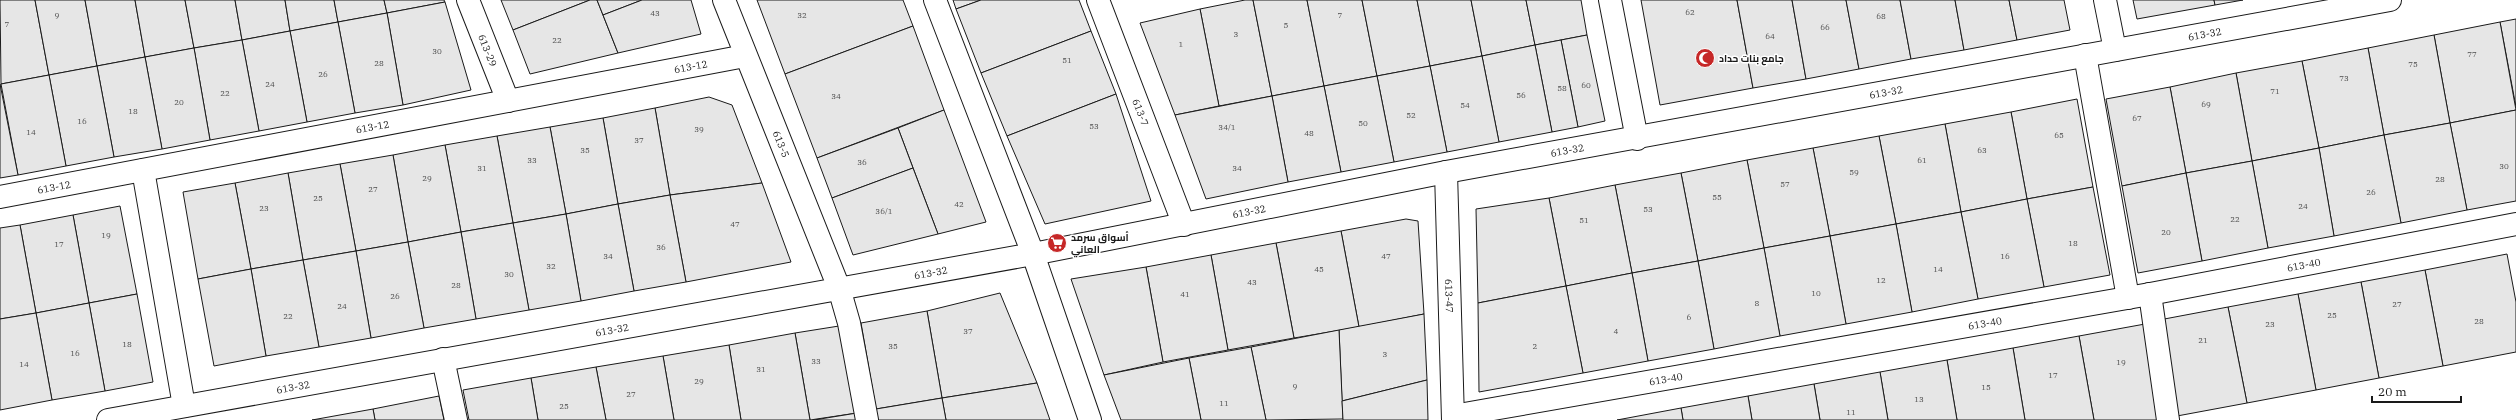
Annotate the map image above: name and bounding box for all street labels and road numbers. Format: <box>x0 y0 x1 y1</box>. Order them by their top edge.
street label: 613-32 <box>2187 24 2223 43</box>
street label: 613-29 <box>476 32 500 68</box>
street label: 613-12 <box>673 57 709 76</box>
street label: 613-32 <box>1868 82 1904 101</box>
street label: 613-7 <box>1130 97 1152 127</box>
street label: 613-12 <box>355 117 390 136</box>
street label: 613-5 <box>770 129 793 159</box>
street label: 613-32 <box>1549 140 1585 159</box>
street label: 613-12 <box>36 177 72 196</box>
street label: 613-32 <box>1231 201 1267 221</box>
street label: 613-40 <box>2286 255 2322 274</box>
street label: 613-32 <box>913 263 949 282</box>
street label: 613-47 <box>1443 279 1456 313</box>
street label: 613-40 <box>1967 314 2003 332</box>
street label: 613-32 <box>594 320 630 339</box>
street label: 613-40 <box>1648 369 1684 388</box>
street label: 613-32 <box>275 377 311 396</box>

